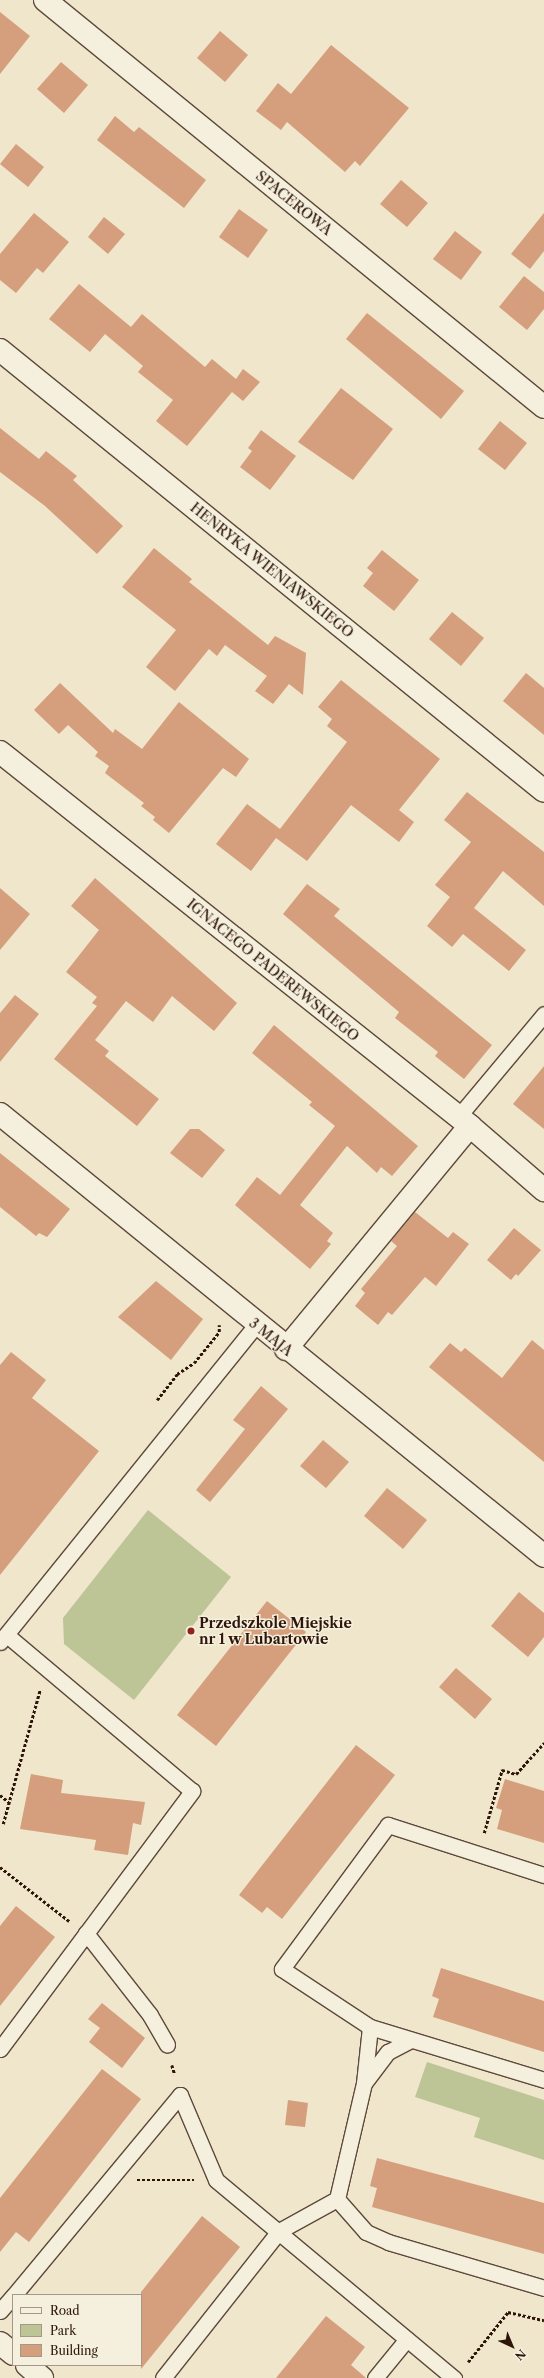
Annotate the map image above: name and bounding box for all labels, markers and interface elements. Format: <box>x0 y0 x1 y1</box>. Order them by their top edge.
street label: SPACEROWA <box>252 167 336 239</box>
street label: HENRYKA WIENIAWSKIEGO <box>187 499 357 641</box>
street label: IGNACEGO PADEREWSKIEGO <box>184 895 362 1045</box>
street label: 3 MAJA <box>246 1314 296 1360</box>
place label: Przedszkole Miejskie nr 1 w Lubartowie <box>199 1615 352 1648</box>
marker: Przedszkole Miejskie nr 1 w Lubartowie <box>186 1626 196 1636</box>
legend <box>12 2294 142 2366</box>
text: Road <box>50 2303 80 2318</box>
text: Park <box>50 2323 76 2338</box>
north arrow <box>492 2326 532 2366</box>
text: Building <box>50 2343 98 2358</box>
text: N <box>512 2346 529 2363</box>

